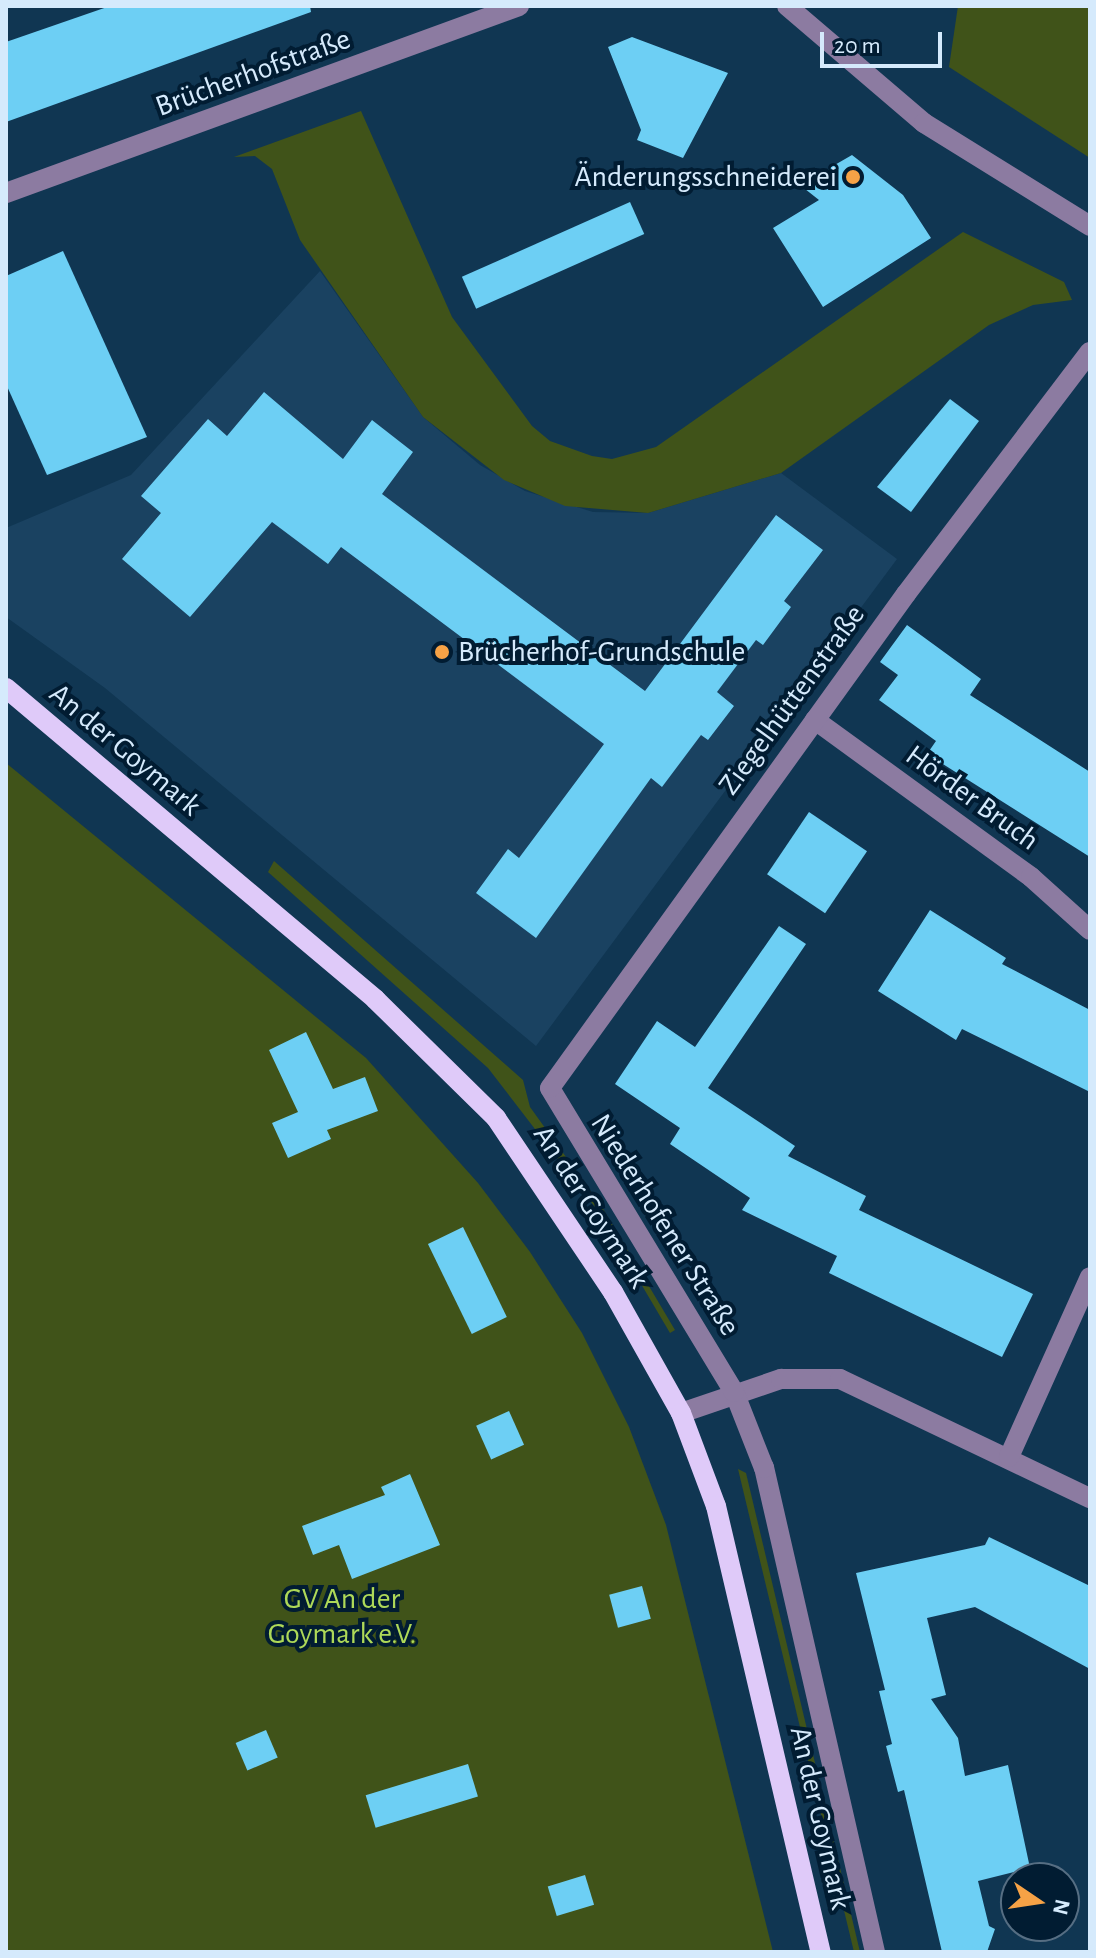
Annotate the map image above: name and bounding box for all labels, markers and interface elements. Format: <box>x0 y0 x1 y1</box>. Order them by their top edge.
scale bar <box>824 16 946 66</box>
street label: Brücherhofstraße <box>151 21 355 125</box>
text: 20 m <box>834 34 881 58</box>
place label: Änderungsschneiderei <box>575 159 837 195</box>
marker: Änderungsschneiderei <box>844 168 862 186</box>
street label: Ziegelhüttenstraße <box>711 598 873 802</box>
place label: Brücherhof-Grundschule <box>458 634 745 670</box>
marker: Brücherhof-Grundschule <box>433 643 451 661</box>
street label: An der Goymark <box>42 676 208 824</box>
street label: Hörder Bruch <box>898 738 1046 858</box>
street label: Niederhofener Straße <box>582 1108 748 1342</box>
street label: An der Goymark <box>525 1119 657 1295</box>
park label: GV An der Goymark e.V. <box>268 1581 416 1652</box>
street label: An der Goymark <box>781 1723 859 1913</box>
north arrow <box>1000 1862 1080 1942</box>
text: N <box>1049 1897 1074 1917</box>

